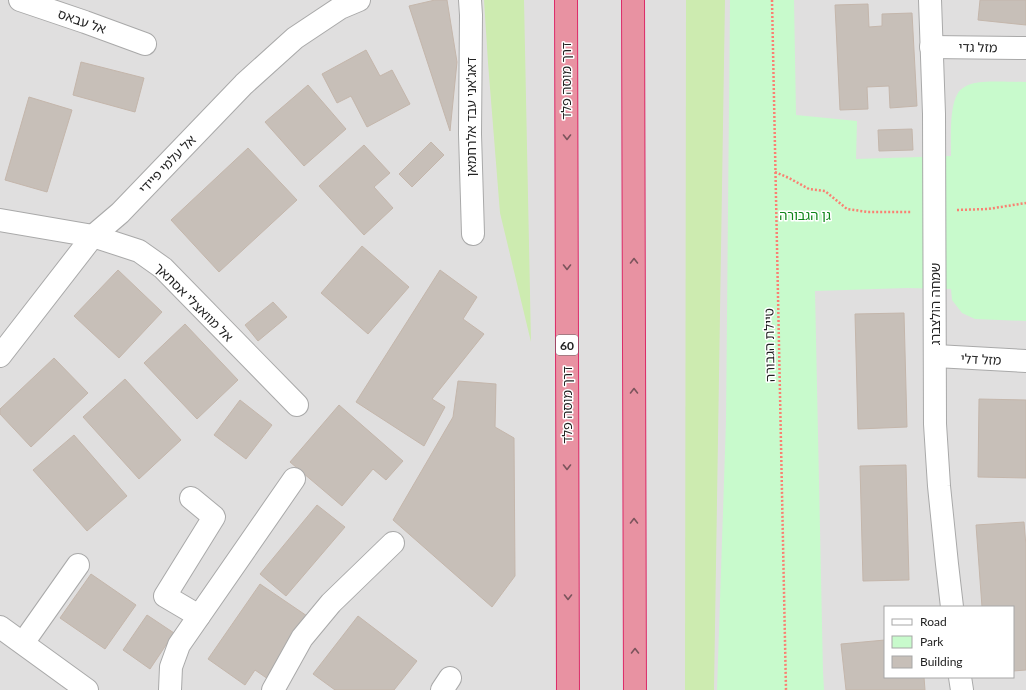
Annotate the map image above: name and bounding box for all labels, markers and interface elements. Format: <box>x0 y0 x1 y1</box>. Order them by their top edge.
street label: אל עבאס <box>56 5 108 37</box>
street label: מזל גדי <box>958 39 998 55</box>
street label: דרך מוסה פלד <box>558 42 574 120</box>
street label: דאג'אני עבד אלרחמאן <box>463 57 479 177</box>
street label: אל עלמי פיידי <box>135 132 199 196</box>
one-way arrow <box>563 134 571 140</box>
park label: גן הגבורה <box>779 207 831 223</box>
one-way arrow <box>630 258 638 264</box>
street label: אל מוואצלי אסתאך <box>151 259 237 345</box>
street label: שמחה הולצברג <box>927 263 943 345</box>
one-way arrow <box>563 264 571 270</box>
street label: טיילת הגבורה <box>760 308 778 382</box>
road number: 60 <box>556 335 578 355</box>
street label: מזל דלי <box>960 350 1002 368</box>
street label: דרך מוסה פלד <box>559 366 575 444</box>
one-way arrow <box>630 388 638 394</box>
one-way arrow <box>563 464 571 470</box>
one-way arrow <box>630 518 638 524</box>
one-way arrow <box>564 594 572 600</box>
legend <box>884 606 1014 678</box>
text: Road <box>920 614 947 629</box>
text: Park <box>920 634 944 649</box>
one-way arrow <box>631 648 639 654</box>
text: Building <box>920 654 963 669</box>

